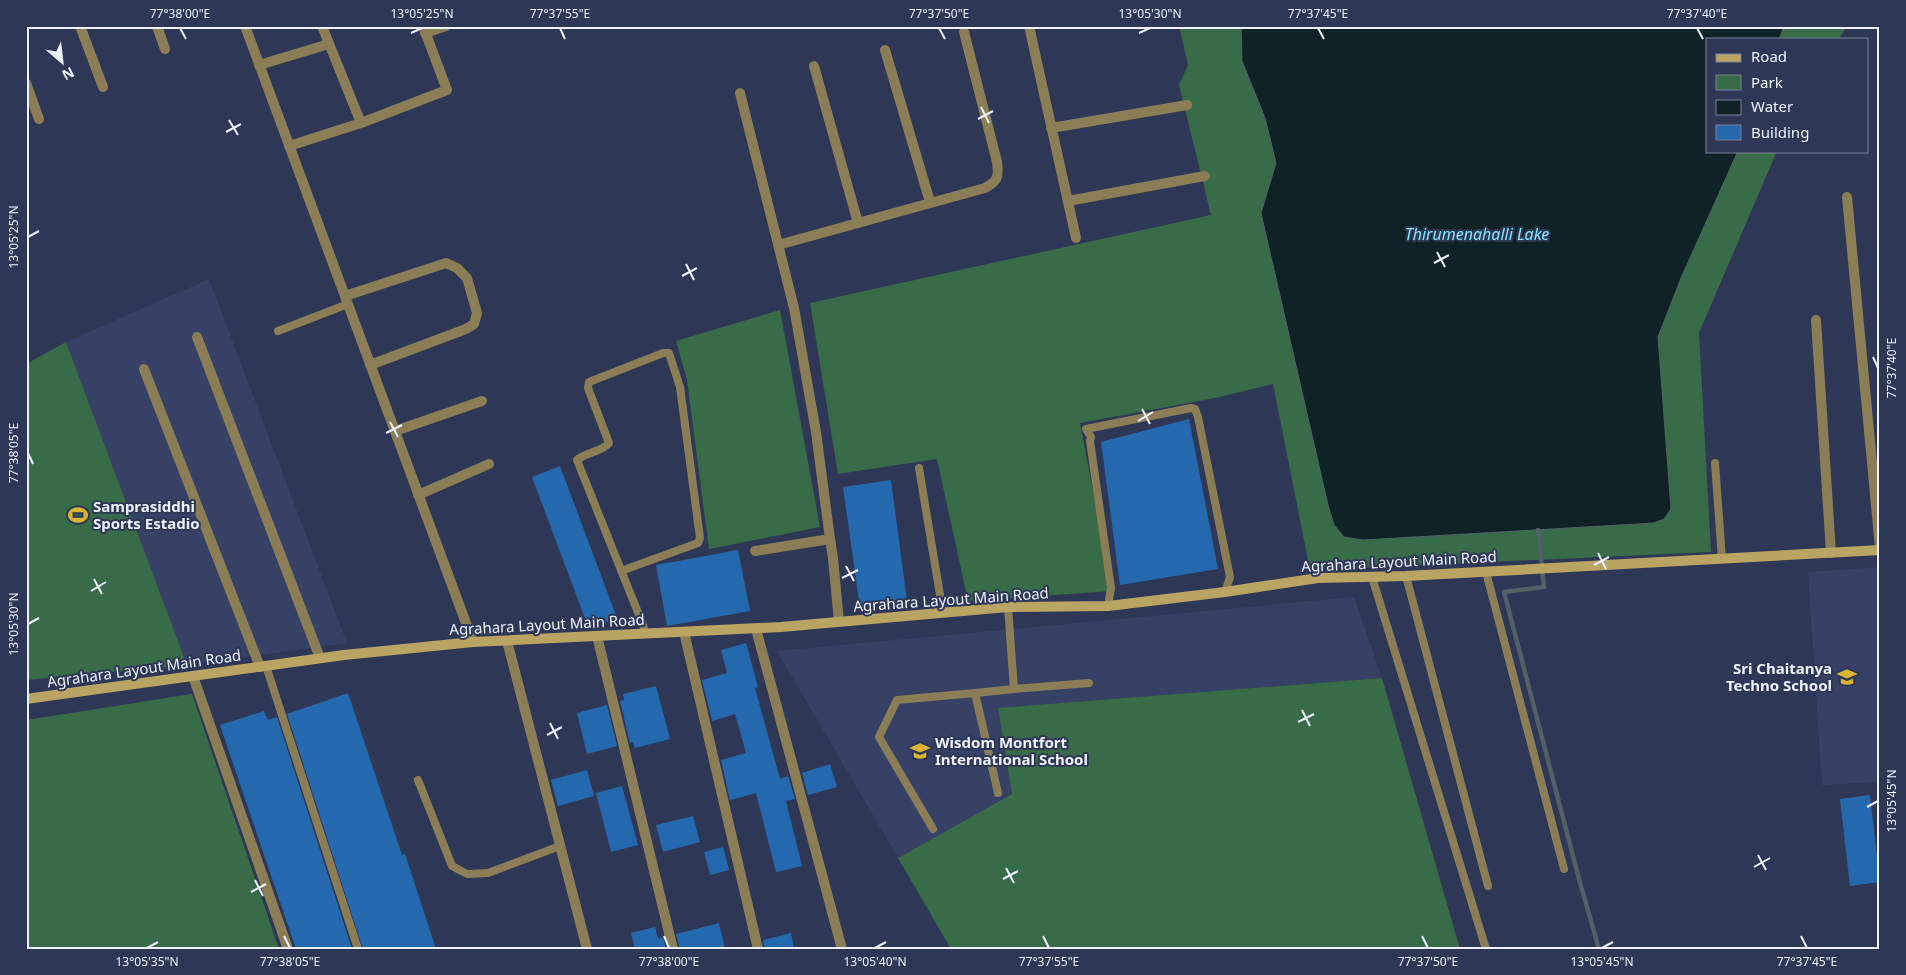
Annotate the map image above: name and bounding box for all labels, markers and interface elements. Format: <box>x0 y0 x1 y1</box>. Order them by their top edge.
text: 77°38'00"E <box>150 5 210 22</box>
text: 13°05'25"N <box>390 5 454 22</box>
text: 77°37'55"E <box>530 5 590 22</box>
text: 77°37'50"E <box>909 5 969 22</box>
text: 13°05'30"N <box>1118 5 1182 22</box>
text: 77°37'45"E <box>1288 5 1348 22</box>
text: 77°37'40"E <box>1667 5 1727 22</box>
north arrow <box>38 38 88 88</box>
legend <box>1706 38 1868 152</box>
text: Road <box>1751 46 1787 66</box>
text: N <box>59 63 78 85</box>
text: Park <box>1751 72 1783 92</box>
text: Water <box>1751 96 1793 116</box>
text: Building <box>1751 122 1809 142</box>
text: 13°05'25"N <box>5 205 22 269</box>
water label: Thirumenahalli Lake <box>1405 223 1549 245</box>
text: 77°37'40"E <box>1883 338 1900 398</box>
text: 77°38'05"E <box>5 423 22 483</box>
place label: Samprasiddhi Sports Estadio <box>93 496 200 533</box>
sports icon: Samprasiddhi Sports Estadio <box>67 504 89 526</box>
street label: Agrahara Layout Main Road <box>1301 546 1497 576</box>
street label: Agrahara Layout Main Road <box>853 582 1049 616</box>
text: 13°05'30"N <box>5 592 22 656</box>
street label: Agrahara Layout Main Road <box>449 609 645 639</box>
street label: Agrahara Layout Main Road <box>46 644 242 692</box>
place label: Sri Chaitanya Techno School <box>1726 658 1832 695</box>
school or university icon: Sri Chaitanya Techno School <box>1836 666 1858 688</box>
place label: Wisdom Montfort International School <box>935 732 1088 769</box>
school or university icon: Wisdom Montfort International School <box>909 740 931 762</box>
text: 13°05'45"N <box>1883 769 1900 833</box>
text: 13°05'35"N <box>115 953 179 970</box>
text: 77°38'05"E <box>260 953 320 970</box>
text: 77°38'00"E <box>639 953 699 970</box>
text: 13°05'40"N <box>843 953 907 970</box>
text: 77°37'55"E <box>1019 953 1079 970</box>
text: 77°37'50"E <box>1398 953 1458 970</box>
text: 13°05'45"N <box>1570 953 1634 970</box>
text: 77°37'45"E <box>1777 953 1837 970</box>

